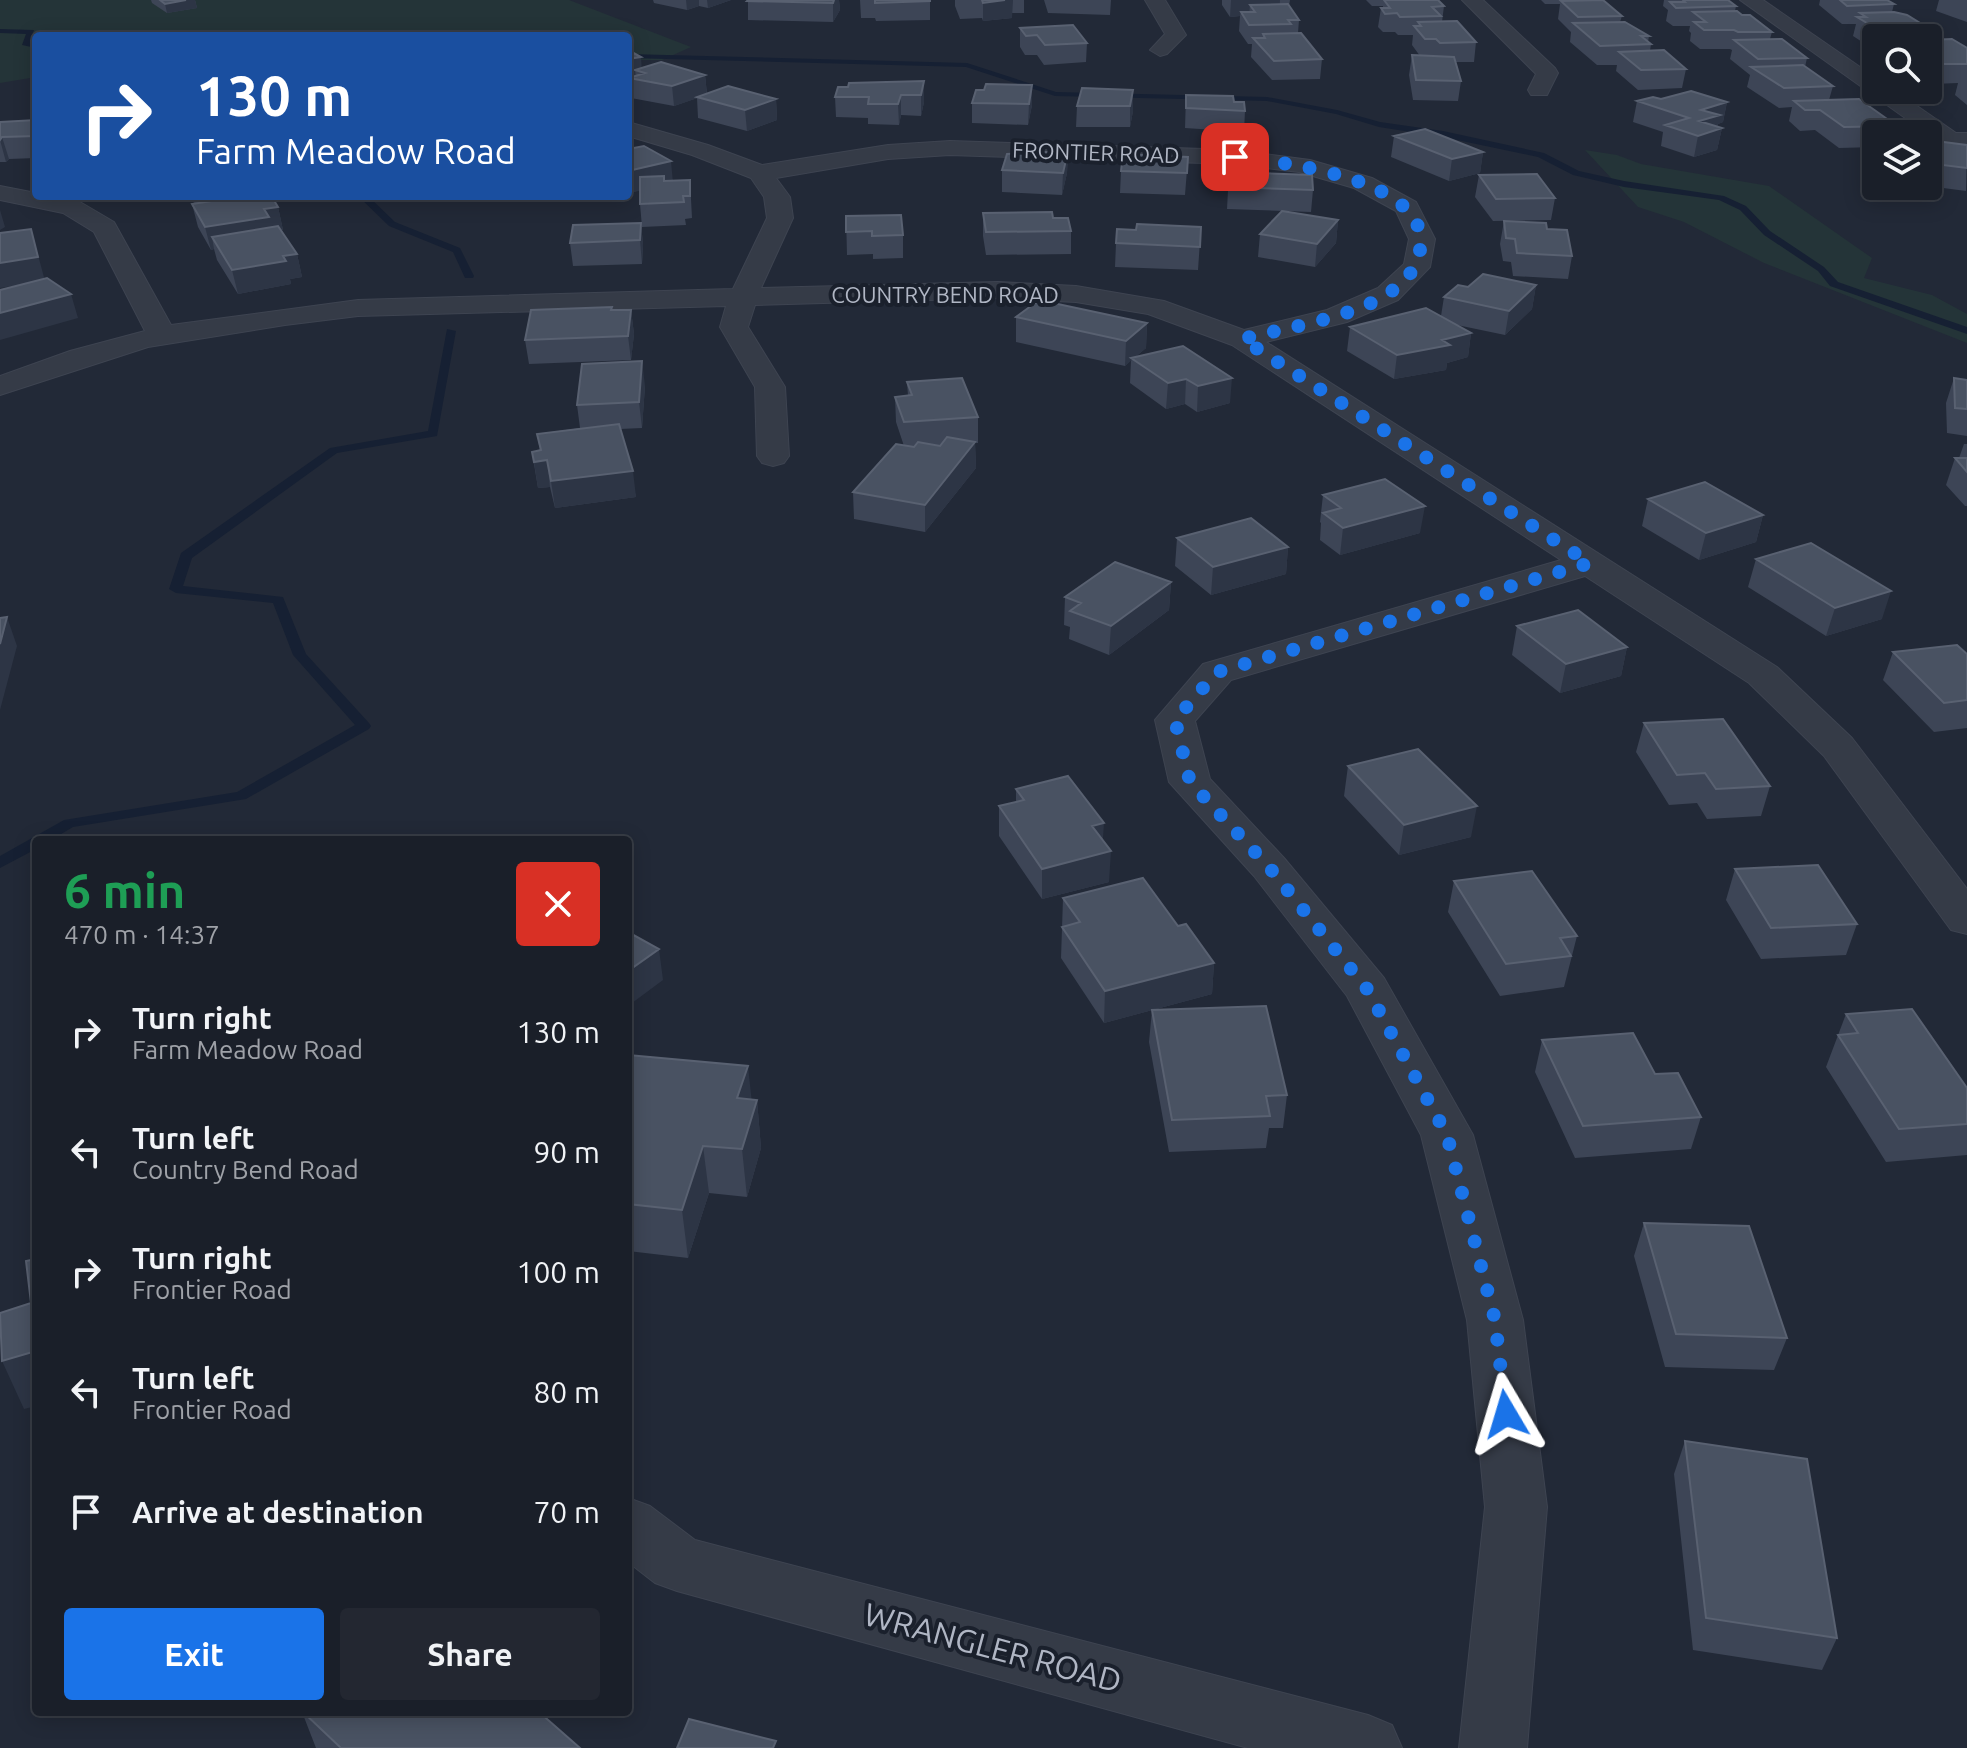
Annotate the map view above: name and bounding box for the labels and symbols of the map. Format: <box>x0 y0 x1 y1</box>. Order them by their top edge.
pin <box>1201 123 1269 191</box>
street label: FRONTIER ROAD <box>1012 137 1180 167</box>
street label: COUNTRY BEND ROAD <box>831 282 1059 307</box>
position arrow <box>1464 1372 1548 1456</box>
street label: WRANGLER ROAD <box>861 1595 1125 1699</box>

